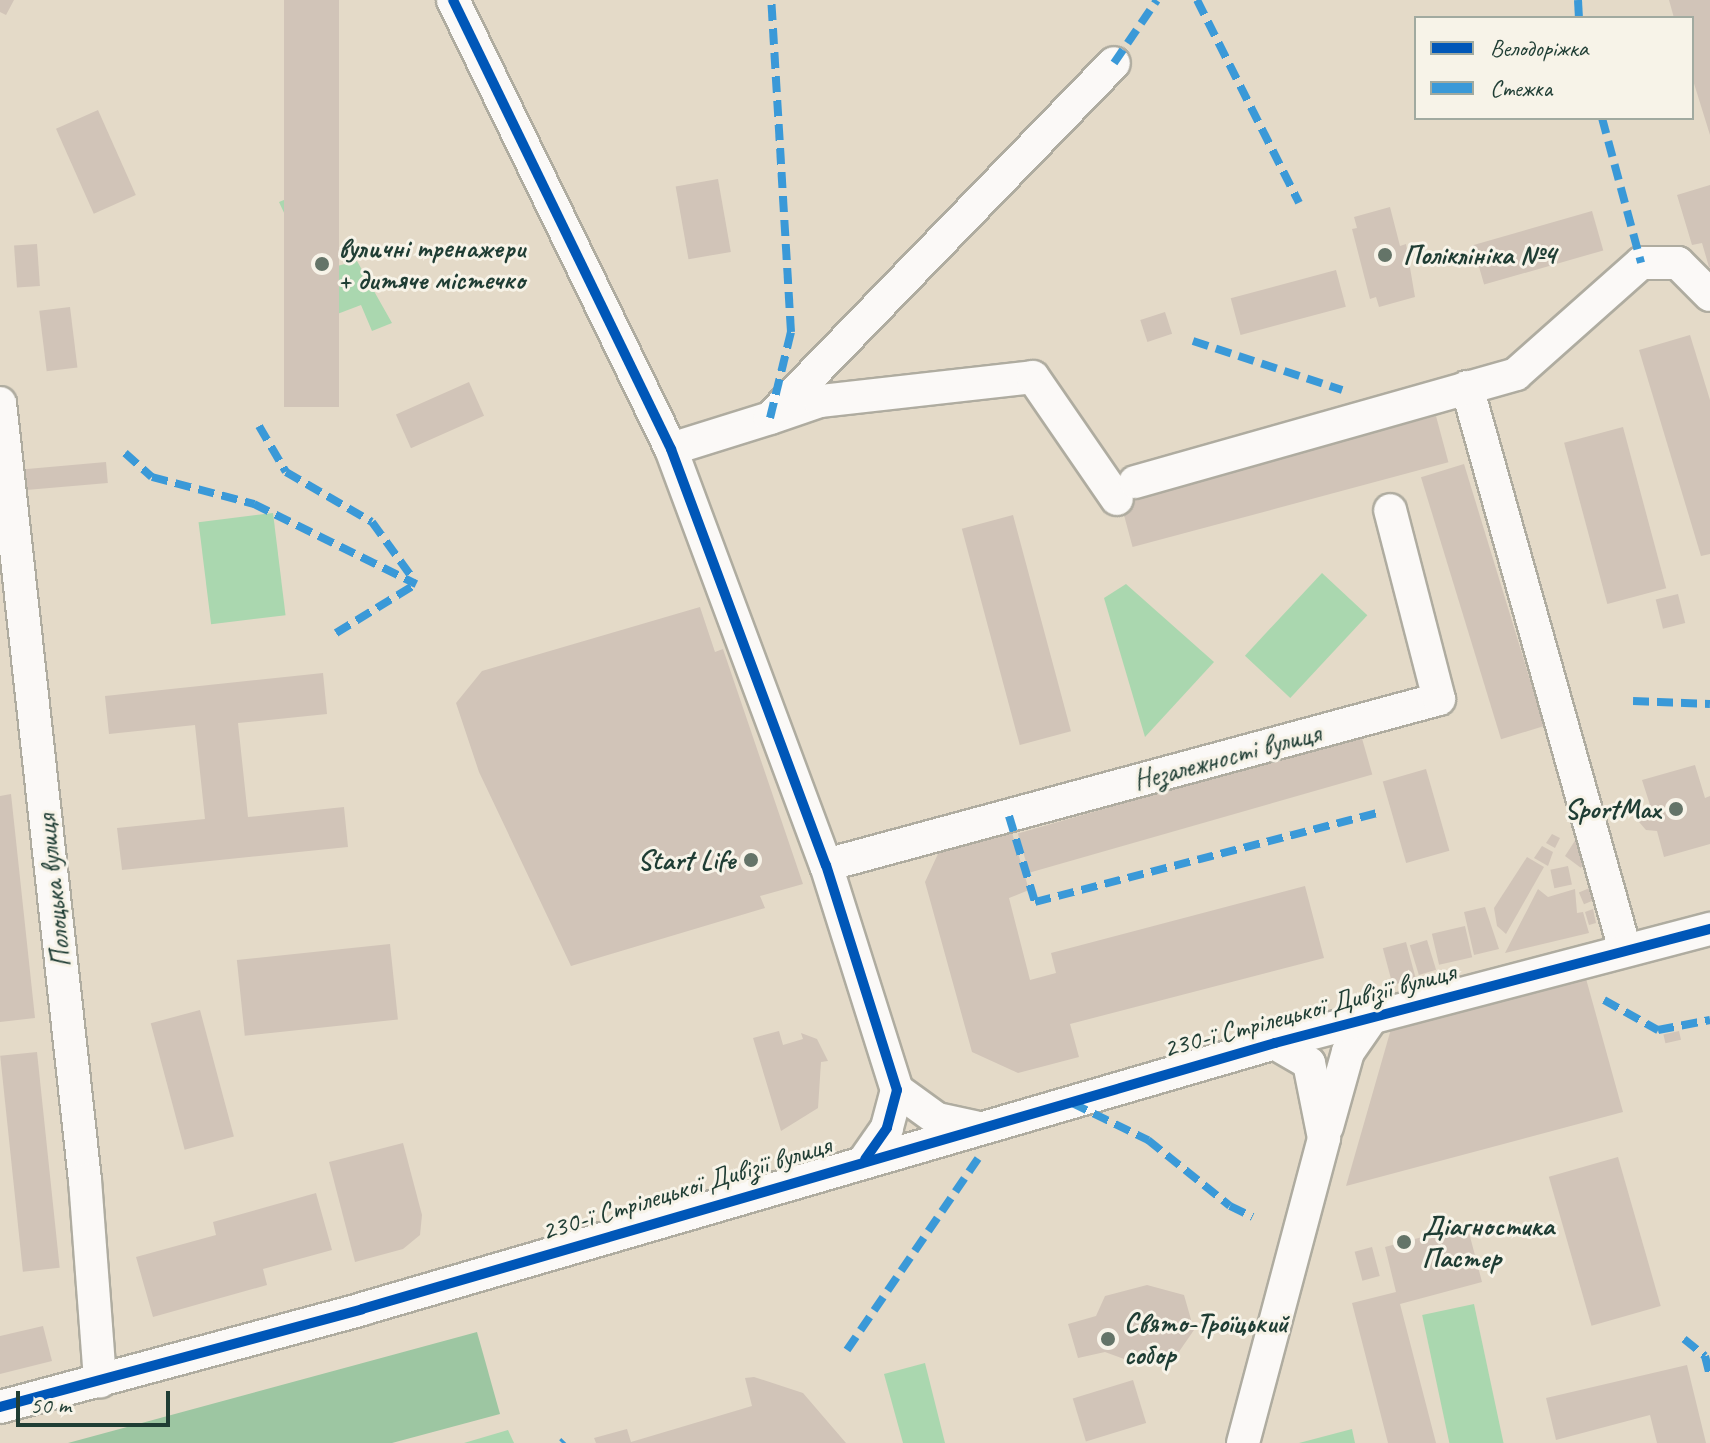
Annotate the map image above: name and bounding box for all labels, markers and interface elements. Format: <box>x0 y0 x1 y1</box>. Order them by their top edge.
legend <box>1414 16 1694 120</box>
text: Велодоріжка <box>1490 33 1588 63</box>
text: Стежка <box>1490 73 1552 103</box>
place label: вуличні тренажери + дитяче містечко <box>338 231 525 297</box>
place label: Поліклініка №4 <box>1403 238 1556 272</box>
marker: Поліклініка №4 <box>1374 244 1396 266</box>
marker: вуличні тренажери + дитяче містечко <box>313 255 331 273</box>
street label: Незалежності вулиця <box>1130 716 1324 798</box>
place label: SportMax <box>1565 792 1660 826</box>
marker: SportMax <box>1667 800 1685 818</box>
street label: Полоцька вулиця <box>29 813 79 969</box>
place label: Start Life <box>637 843 735 877</box>
marker: Start Life <box>742 851 760 869</box>
street label: 230-ї Стрілецької Дивізії вулиця <box>1159 955 1459 1065</box>
street label: 230-ї Стрілецької Дивізії вулиця <box>537 1128 835 1248</box>
place label: Діагностика Пастер <box>1422 1209 1554 1275</box>
marker: Діагностика Пастер <box>1393 1231 1415 1253</box>
place label: Свято-Троїцький собор <box>1124 1306 1288 1372</box>
marker: Свято-Троїцький собор <box>1099 1330 1117 1348</box>
scale bar <box>20 1375 174 1425</box>
text: 50 m <box>30 1390 71 1420</box>

